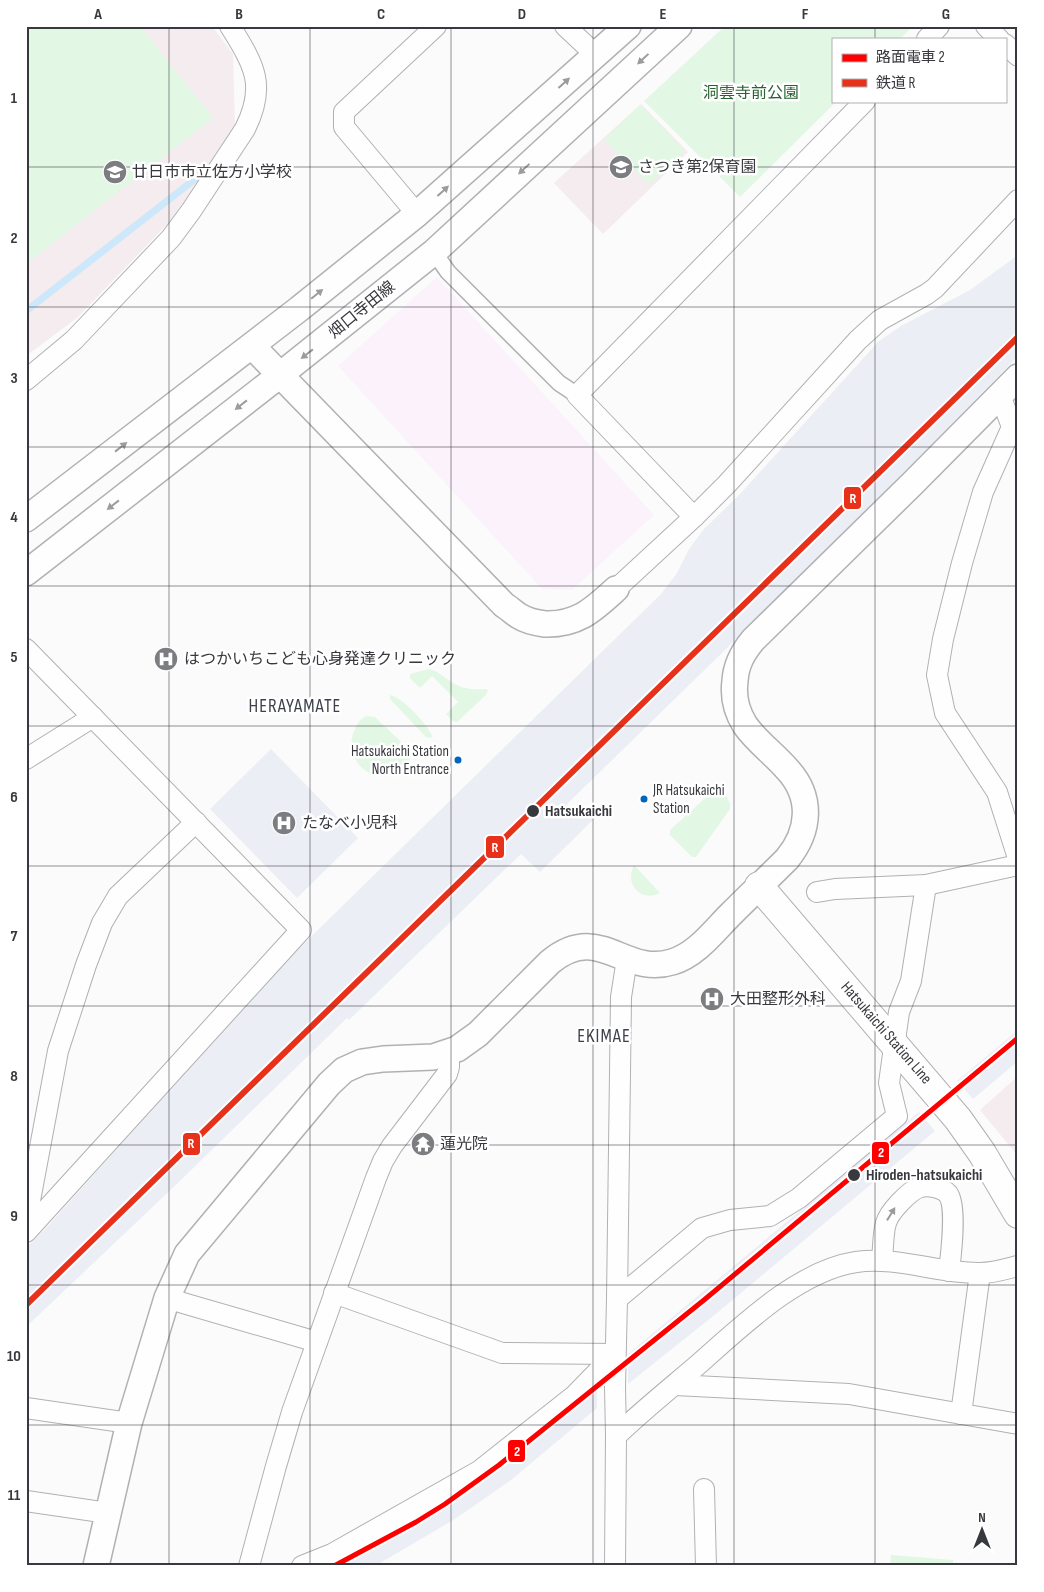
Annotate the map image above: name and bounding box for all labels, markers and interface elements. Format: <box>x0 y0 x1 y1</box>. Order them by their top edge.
text: A <box>93 5 102 24</box>
text: B <box>235 5 243 24</box>
text: C <box>377 5 385 24</box>
text: D <box>518 5 526 24</box>
text: E <box>660 5 667 24</box>
text: F <box>802 5 809 24</box>
text: G <box>942 5 950 24</box>
legend <box>832 38 1006 102</box>
text: 路面電車 2 <box>876 48 945 67</box>
one-way arrow <box>638 53 650 65</box>
text: 鉄道 R <box>876 74 915 93</box>
one-way arrow <box>558 77 570 89</box>
park label: 洞雲寺前公園 <box>703 84 799 103</box>
text: 1 <box>11 89 18 108</box>
school or university icon: さつき第2保育園 <box>608 154 634 180</box>
place label: さつき第2保育園 <box>638 158 757 177</box>
school or university icon: 廿日市市立佐方小学校 <box>102 159 128 185</box>
place label: 廿日市市立佐方小学校 <box>132 163 292 182</box>
one-way arrow <box>518 163 530 175</box>
one-way arrow <box>436 185 448 197</box>
text: 2 <box>10 229 18 248</box>
street label: 畑口寺田線 <box>325 277 399 343</box>
one-way arrow <box>311 289 324 300</box>
one-way arrow <box>301 348 314 359</box>
text: 3 <box>10 369 18 388</box>
one-way arrow <box>235 400 248 410</box>
one-way arrow <box>114 442 128 452</box>
line badge: R <box>843 486 862 510</box>
text: R <box>850 490 857 507</box>
one-way arrow <box>107 499 120 510</box>
text: 4 <box>10 508 18 527</box>
hospital icon: はつかいちこども心身発達クリニック <box>153 646 179 672</box>
text: 5 <box>10 648 18 667</box>
place label: はつかいちこども心身発達クリニック <box>184 650 456 669</box>
district label: HERAYAMATE <box>249 695 341 718</box>
place label: Hatsukaichi Station North Entrance <box>351 742 449 779</box>
marker: Hatsukaichi Station North Entrance <box>453 755 463 765</box>
place label: JR Hatsukaichi Station <box>652 781 725 818</box>
text: 6 <box>10 788 18 807</box>
marker: JR Hatsukaichi Station <box>639 794 649 804</box>
place label: Hatsukaichi <box>545 802 612 821</box>
marker: Hatsukaichi <box>525 803 541 819</box>
hospital icon: たなべ小児科 <box>271 810 297 836</box>
place label: たなべ小児科 <box>302 814 398 833</box>
line badge: R <box>485 835 505 859</box>
text: R <box>492 839 499 856</box>
text: 7 <box>11 927 18 946</box>
street label: Hatsukaichi Station Line <box>836 978 936 1088</box>
hospital icon: 大田整形外科 <box>699 986 725 1012</box>
place label: 大田整形外科 <box>730 990 826 1009</box>
district label: EKIMAE <box>577 1025 631 1048</box>
text: 8 <box>10 1067 18 1086</box>
temple icon: 蓮光院 <box>410 1131 436 1157</box>
line badge: R <box>182 1132 201 1156</box>
text: R <box>188 1135 195 1152</box>
place label: 蓮光院 <box>440 1135 488 1154</box>
line badge: 2 <box>871 1141 890 1165</box>
text: 2 <box>878 1144 884 1161</box>
place label: Hiroden-hatsukaichi <box>866 1166 982 1185</box>
marker: Hiroden-hatsukaichi <box>846 1167 862 1183</box>
text: 9 <box>10 1207 18 1226</box>
one-way arrow <box>886 1208 896 1221</box>
text: 10 <box>7 1347 21 1366</box>
line badge: 2 <box>507 1439 526 1463</box>
text: 2 <box>514 1443 520 1460</box>
text: 11 <box>8 1486 21 1505</box>
north arrow <box>956 1504 1006 1554</box>
text: N <box>978 1509 986 1526</box>

